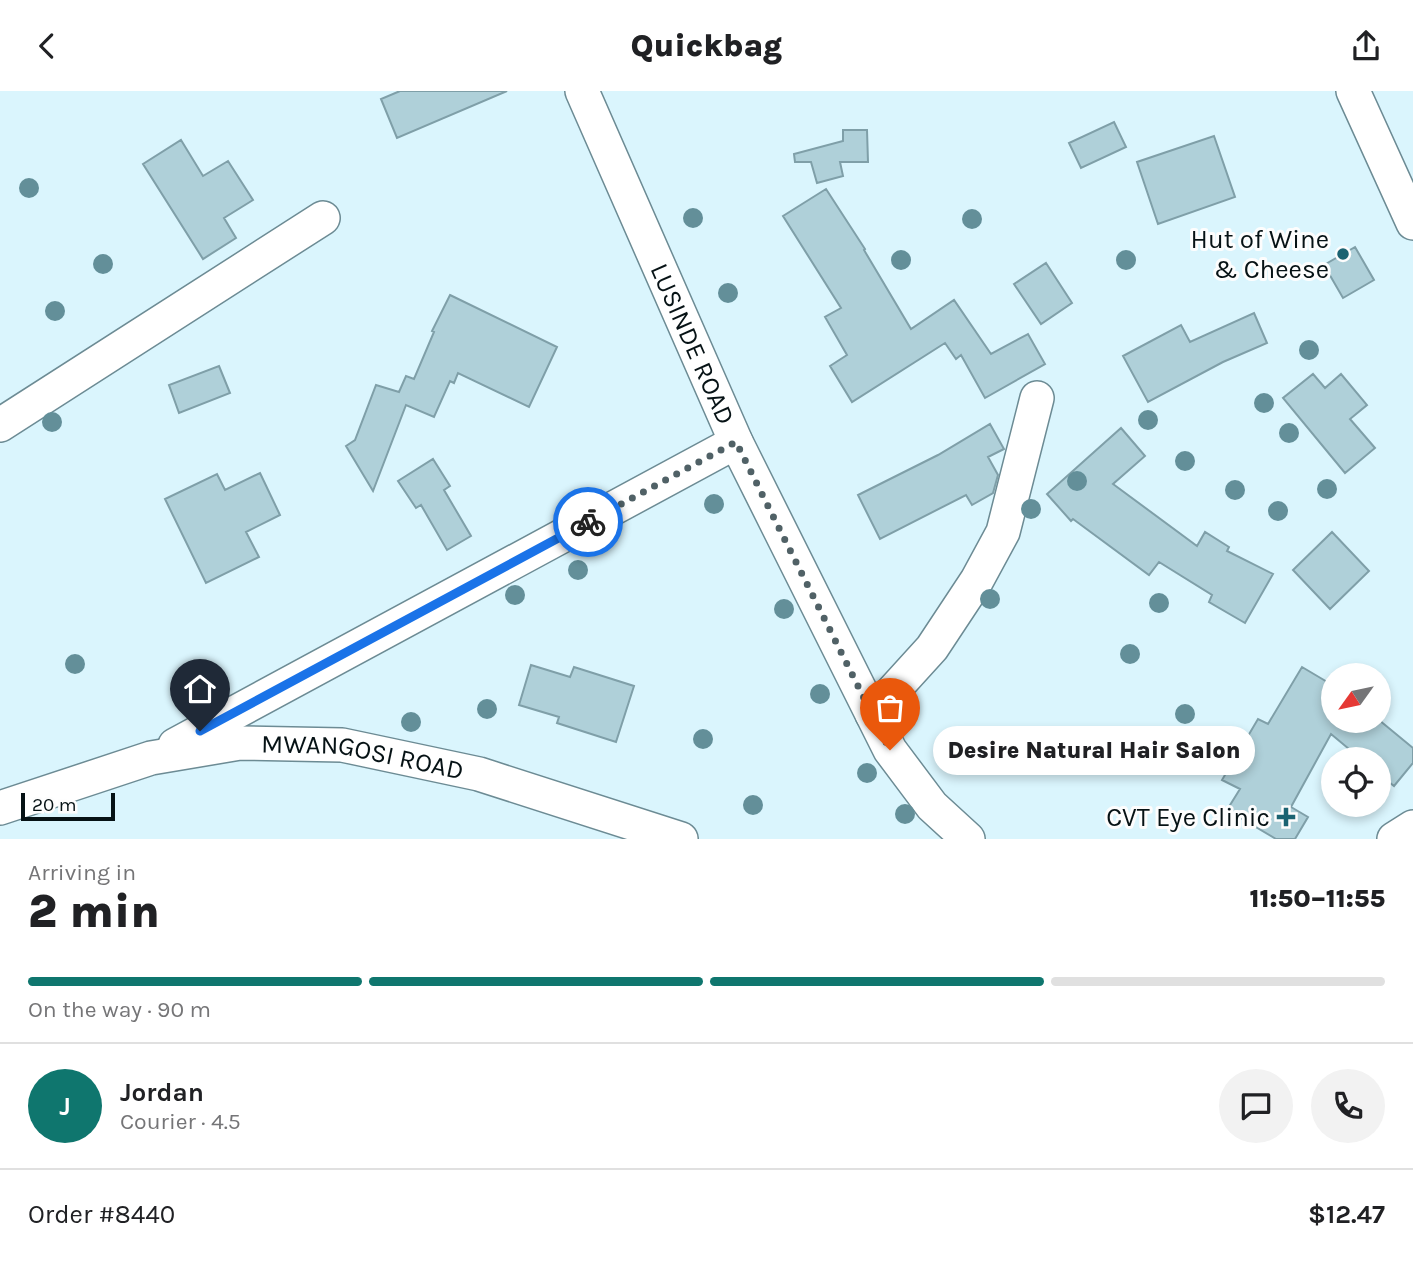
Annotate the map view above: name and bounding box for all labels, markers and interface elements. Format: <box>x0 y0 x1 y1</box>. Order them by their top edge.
icon: back <box>28 27 66 65</box>
text: Quickbag <box>630 27 783 64</box>
icon: share <box>1347 27 1385 65</box>
place label: Hut of Wine & Cheese <box>1191 224 1329 285</box>
marker: Hut of Wine & Cheese <box>1335 246 1351 262</box>
street label: LUSINDE ROAD <box>644 259 741 429</box>
courier <box>553 487 623 557</box>
icon: bike <box>569 503 607 541</box>
pin <box>170 659 230 731</box>
north arrow <box>1321 663 1391 733</box>
map controls <box>1321 663 1391 817</box>
icon: home <box>181 670 219 708</box>
pin <box>860 678 920 750</box>
icon: bag <box>871 689 909 727</box>
callout: Desire Natural Hair Salon <box>932 725 1254 775</box>
street label: MWANGOSI ROAD <box>261 728 466 786</box>
text: Desire Natural Hair Salon <box>947 737 1241 764</box>
button: locate <box>1321 747 1391 817</box>
scale bar <box>21 790 116 822</box>
text: 20 m <box>32 794 77 816</box>
place label: CVT Eye Clinic <box>1106 802 1270 833</box>
marker: CVT Eye Clinic <box>1276 807 1296 827</box>
text: Arriving in <box>28 859 136 886</box>
text: 11:50–11:55 <box>1249 883 1385 914</box>
text: 2 min <box>28 885 160 939</box>
text: On the way · 90 m <box>28 996 211 1023</box>
button: chat <box>1219 1069 1293 1143</box>
button: phone <box>1311 1069 1385 1143</box>
text: Jordan <box>120 1077 204 1108</box>
text: J <box>59 1091 71 1122</box>
text: Courier · 4.5 <box>120 1108 241 1135</box>
text: Order #8440 <box>28 1199 175 1230</box>
text: $12.47 <box>1308 1199 1385 1230</box>

